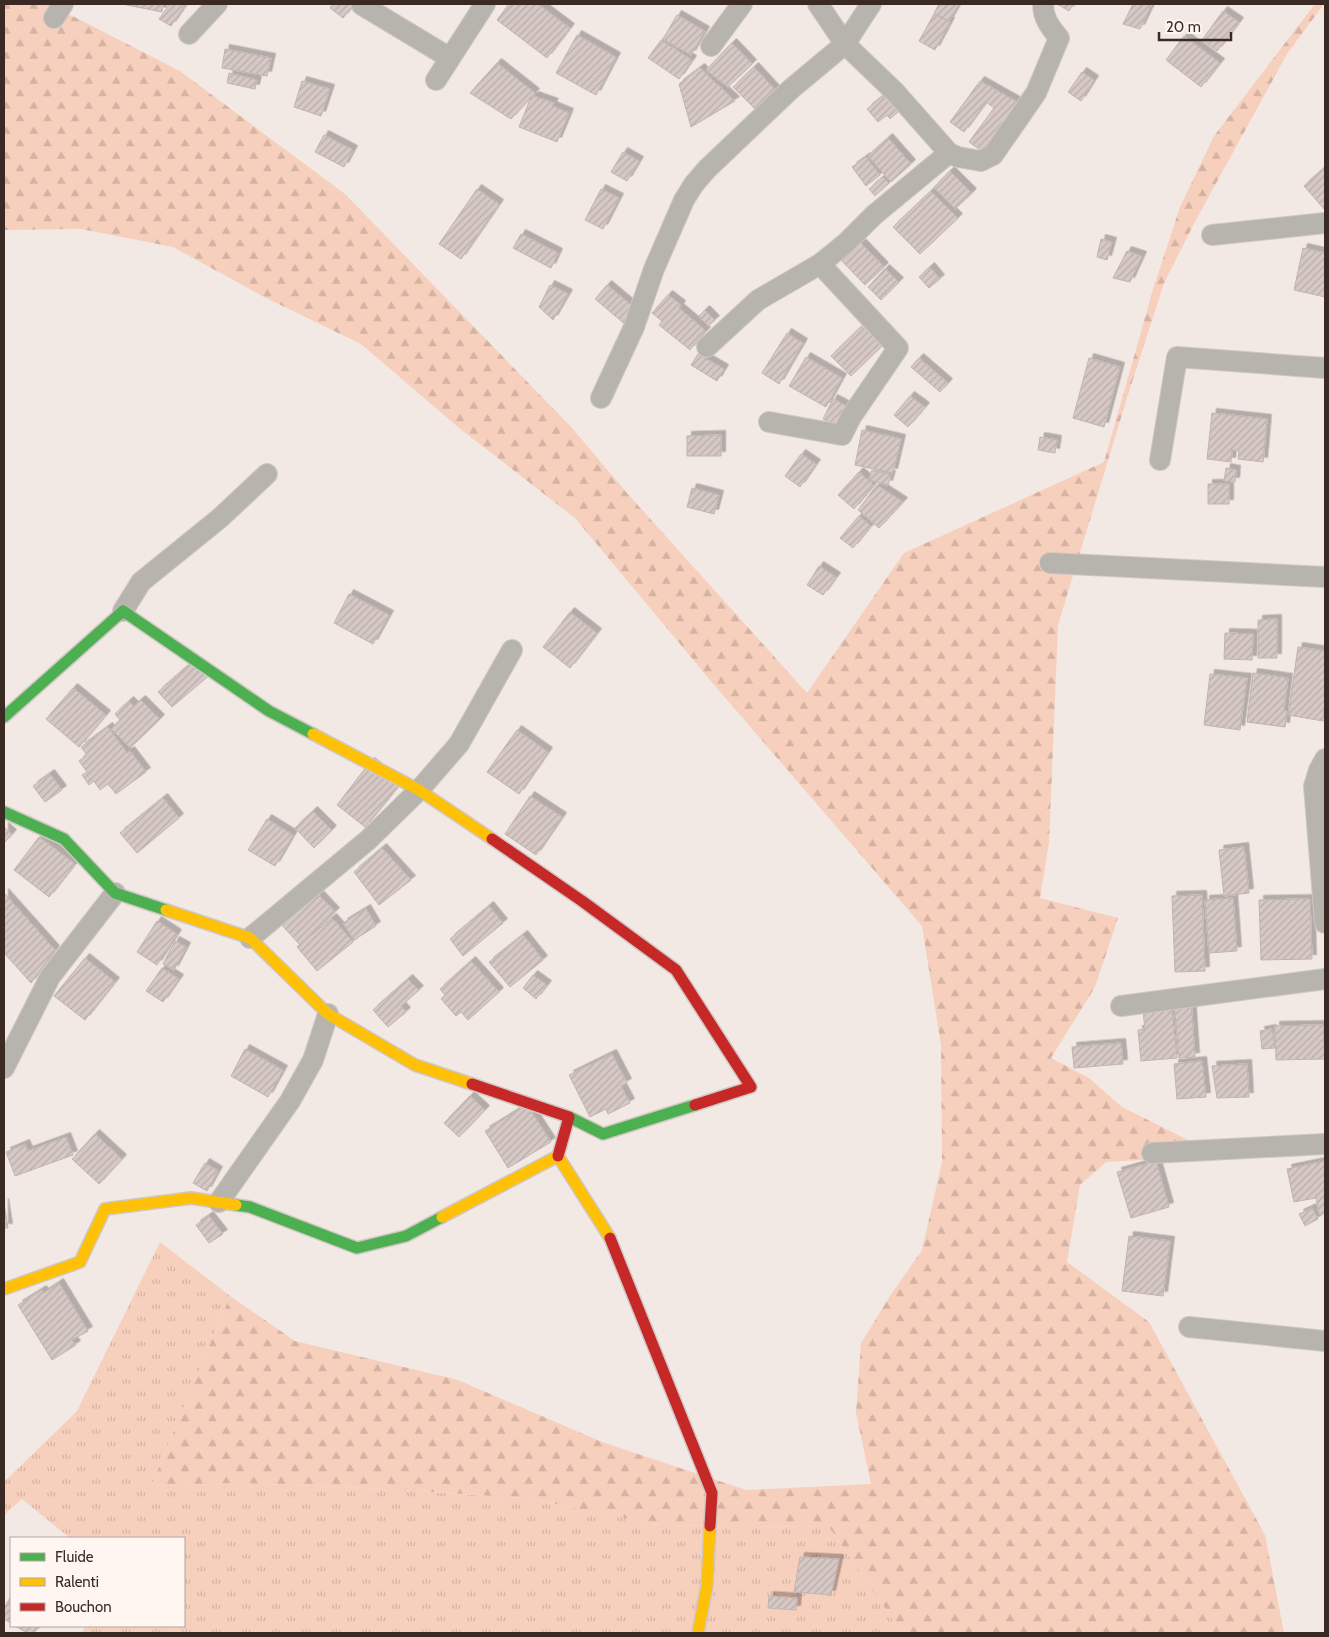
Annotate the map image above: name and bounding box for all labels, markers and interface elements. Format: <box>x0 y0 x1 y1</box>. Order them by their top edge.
scale bar <box>1159 10 1232 42</box>
text: 20 m <box>1166 18 1201 36</box>
legend <box>10 1537 185 1627</box>
text: Fluide <box>55 1548 94 1566</box>
text: Ralenti <box>55 1573 99 1591</box>
text: Bouchon <box>55 1598 112 1616</box>

